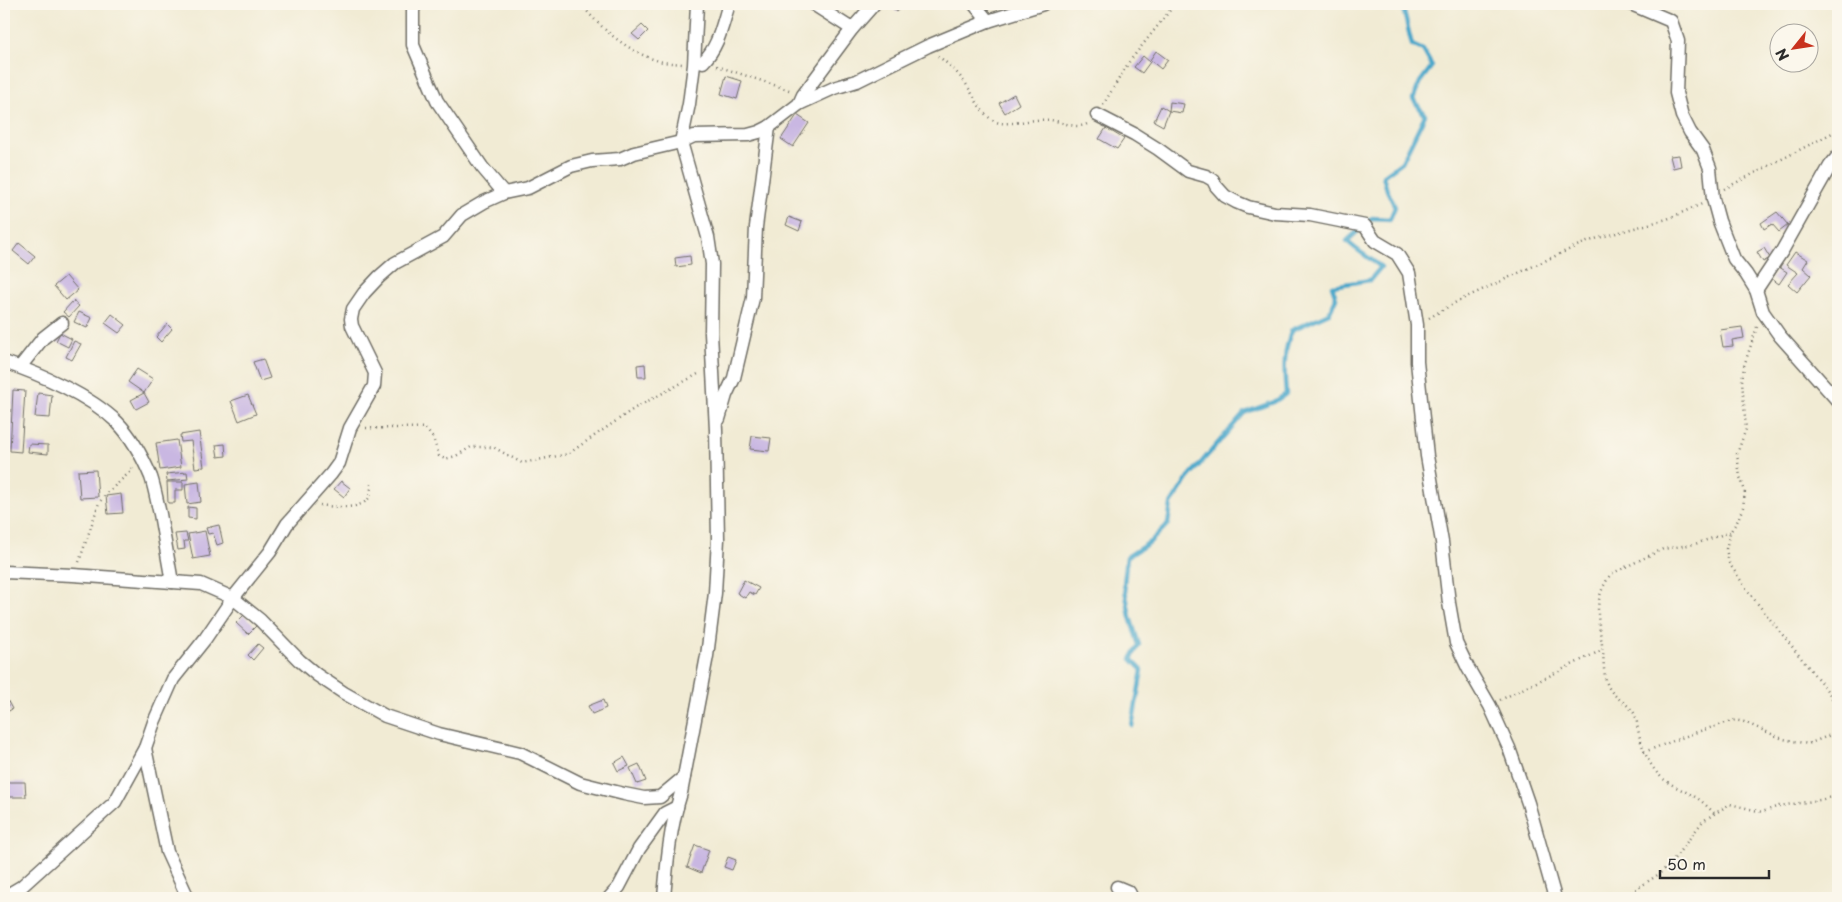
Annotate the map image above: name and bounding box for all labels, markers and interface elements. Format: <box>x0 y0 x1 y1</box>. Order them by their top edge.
north arrow <box>1770 22 1820 72</box>
text: N <box>1770 45 1794 65</box>
scale bar <box>1660 847 1768 879</box>
text: 50 m <box>1667 852 1706 875</box>

